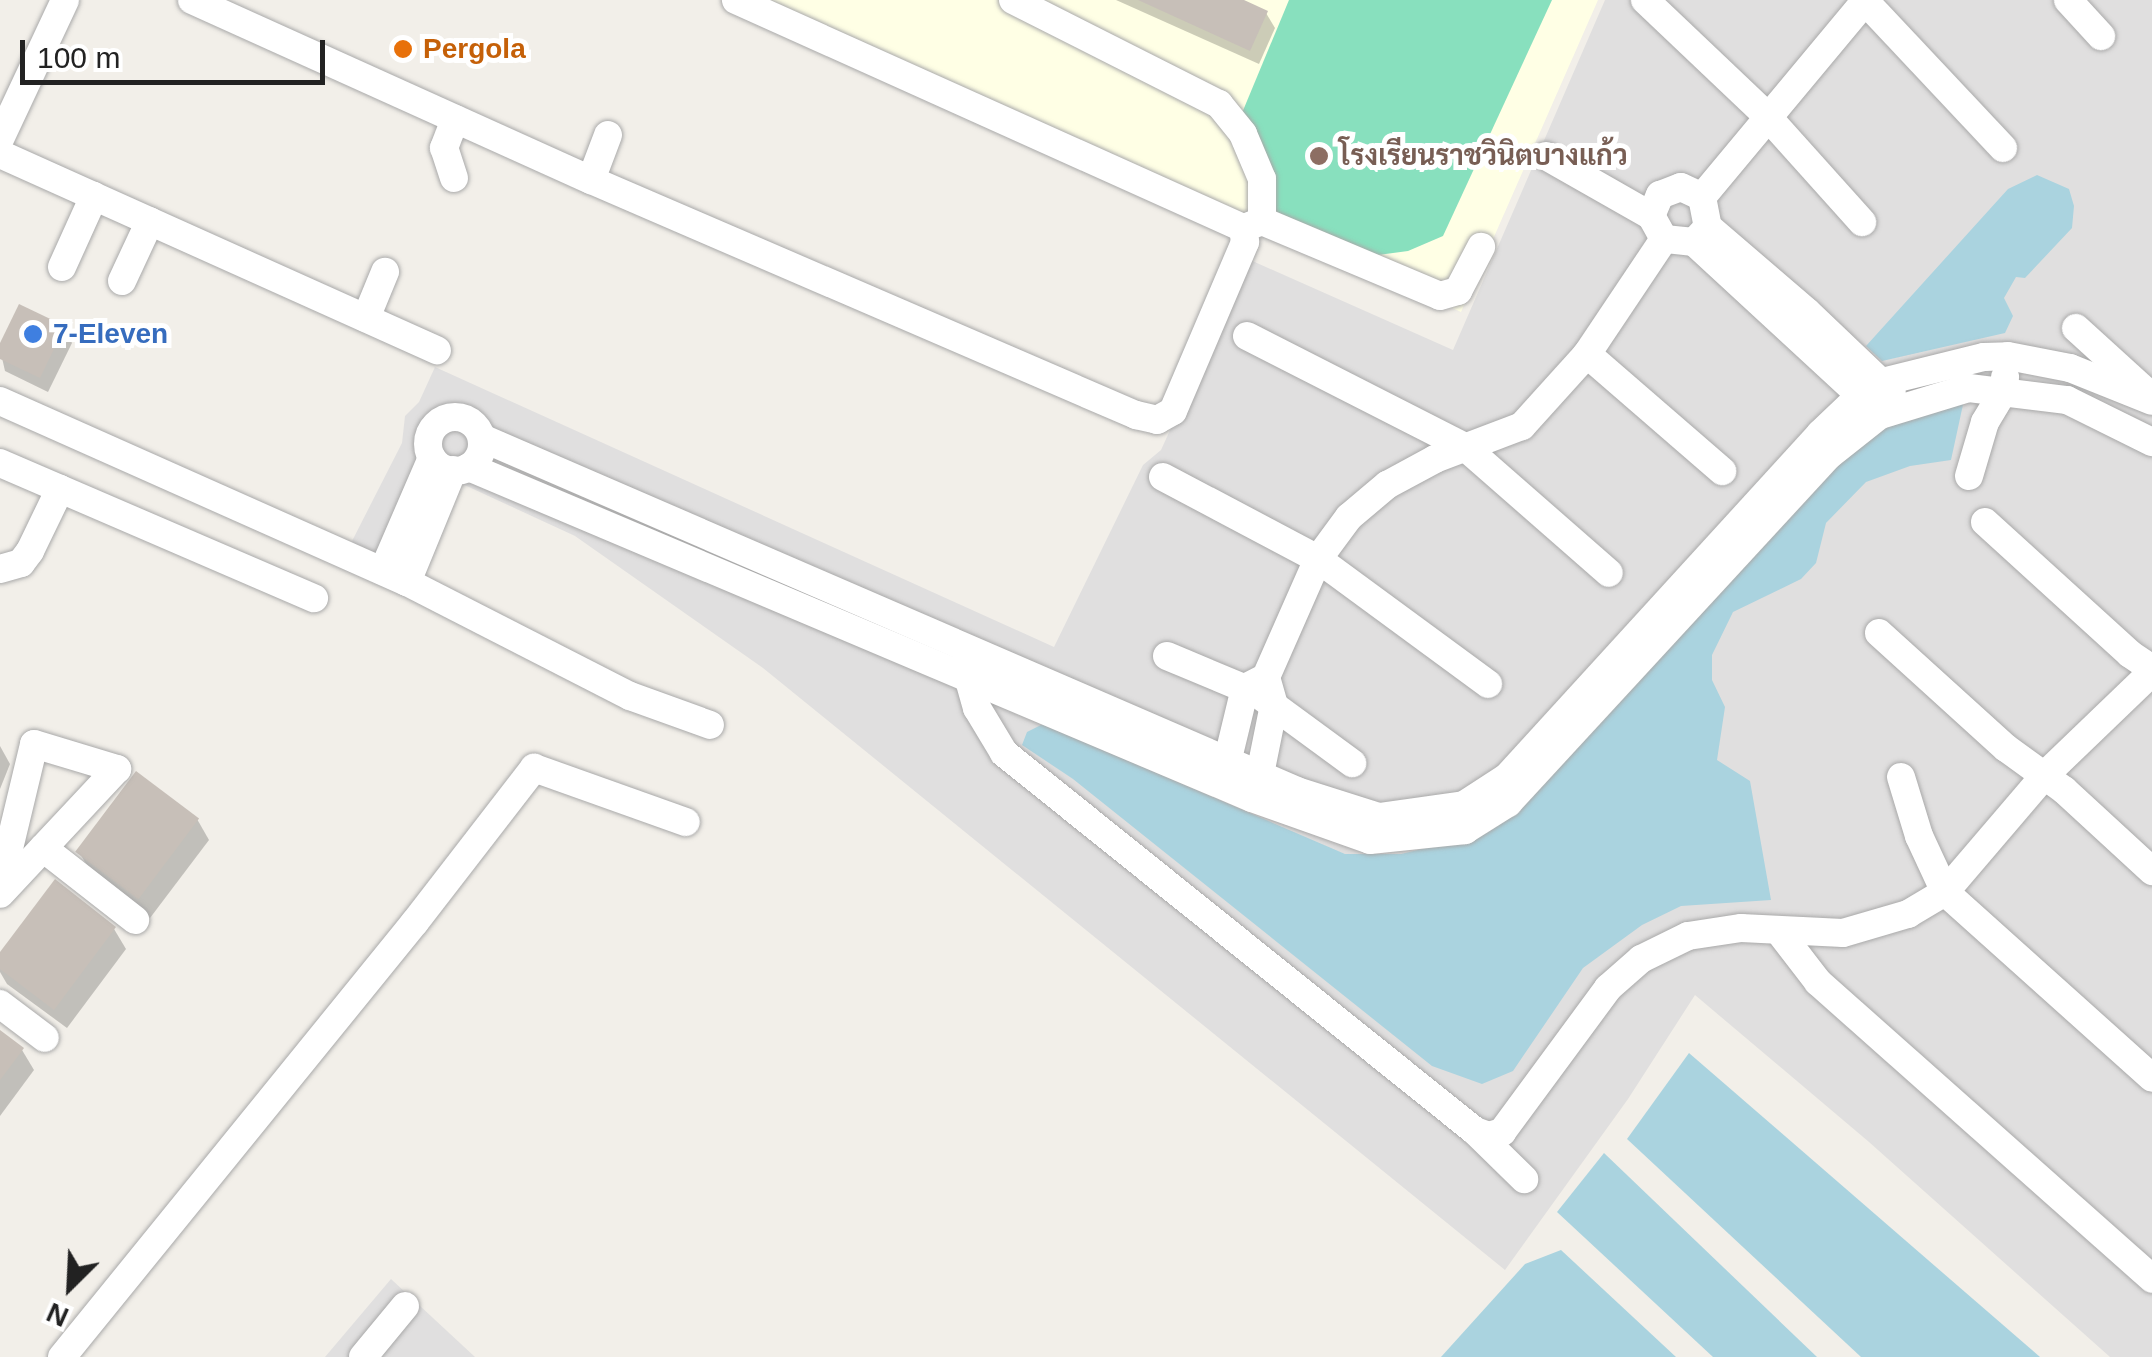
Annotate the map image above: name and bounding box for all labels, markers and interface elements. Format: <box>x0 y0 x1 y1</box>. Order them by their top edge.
scale bar <box>25 20 330 82</box>
place label: Pergola <box>423 32 526 66</box>
marker: Pergola <box>392 38 414 60</box>
text: 100 m <box>37 41 120 74</box>
place label: โรงเรียนราชวินิตบางแก้ว <box>1339 139 1628 173</box>
marker: โรงเรียนราชวินิตบางแก้ว <box>1308 145 1330 167</box>
place label: 7-Eleven <box>53 317 168 351</box>
marker: 7-Eleven <box>22 323 44 345</box>
north arrow <box>20 1237 120 1337</box>
text: N <box>42 1297 73 1333</box>

